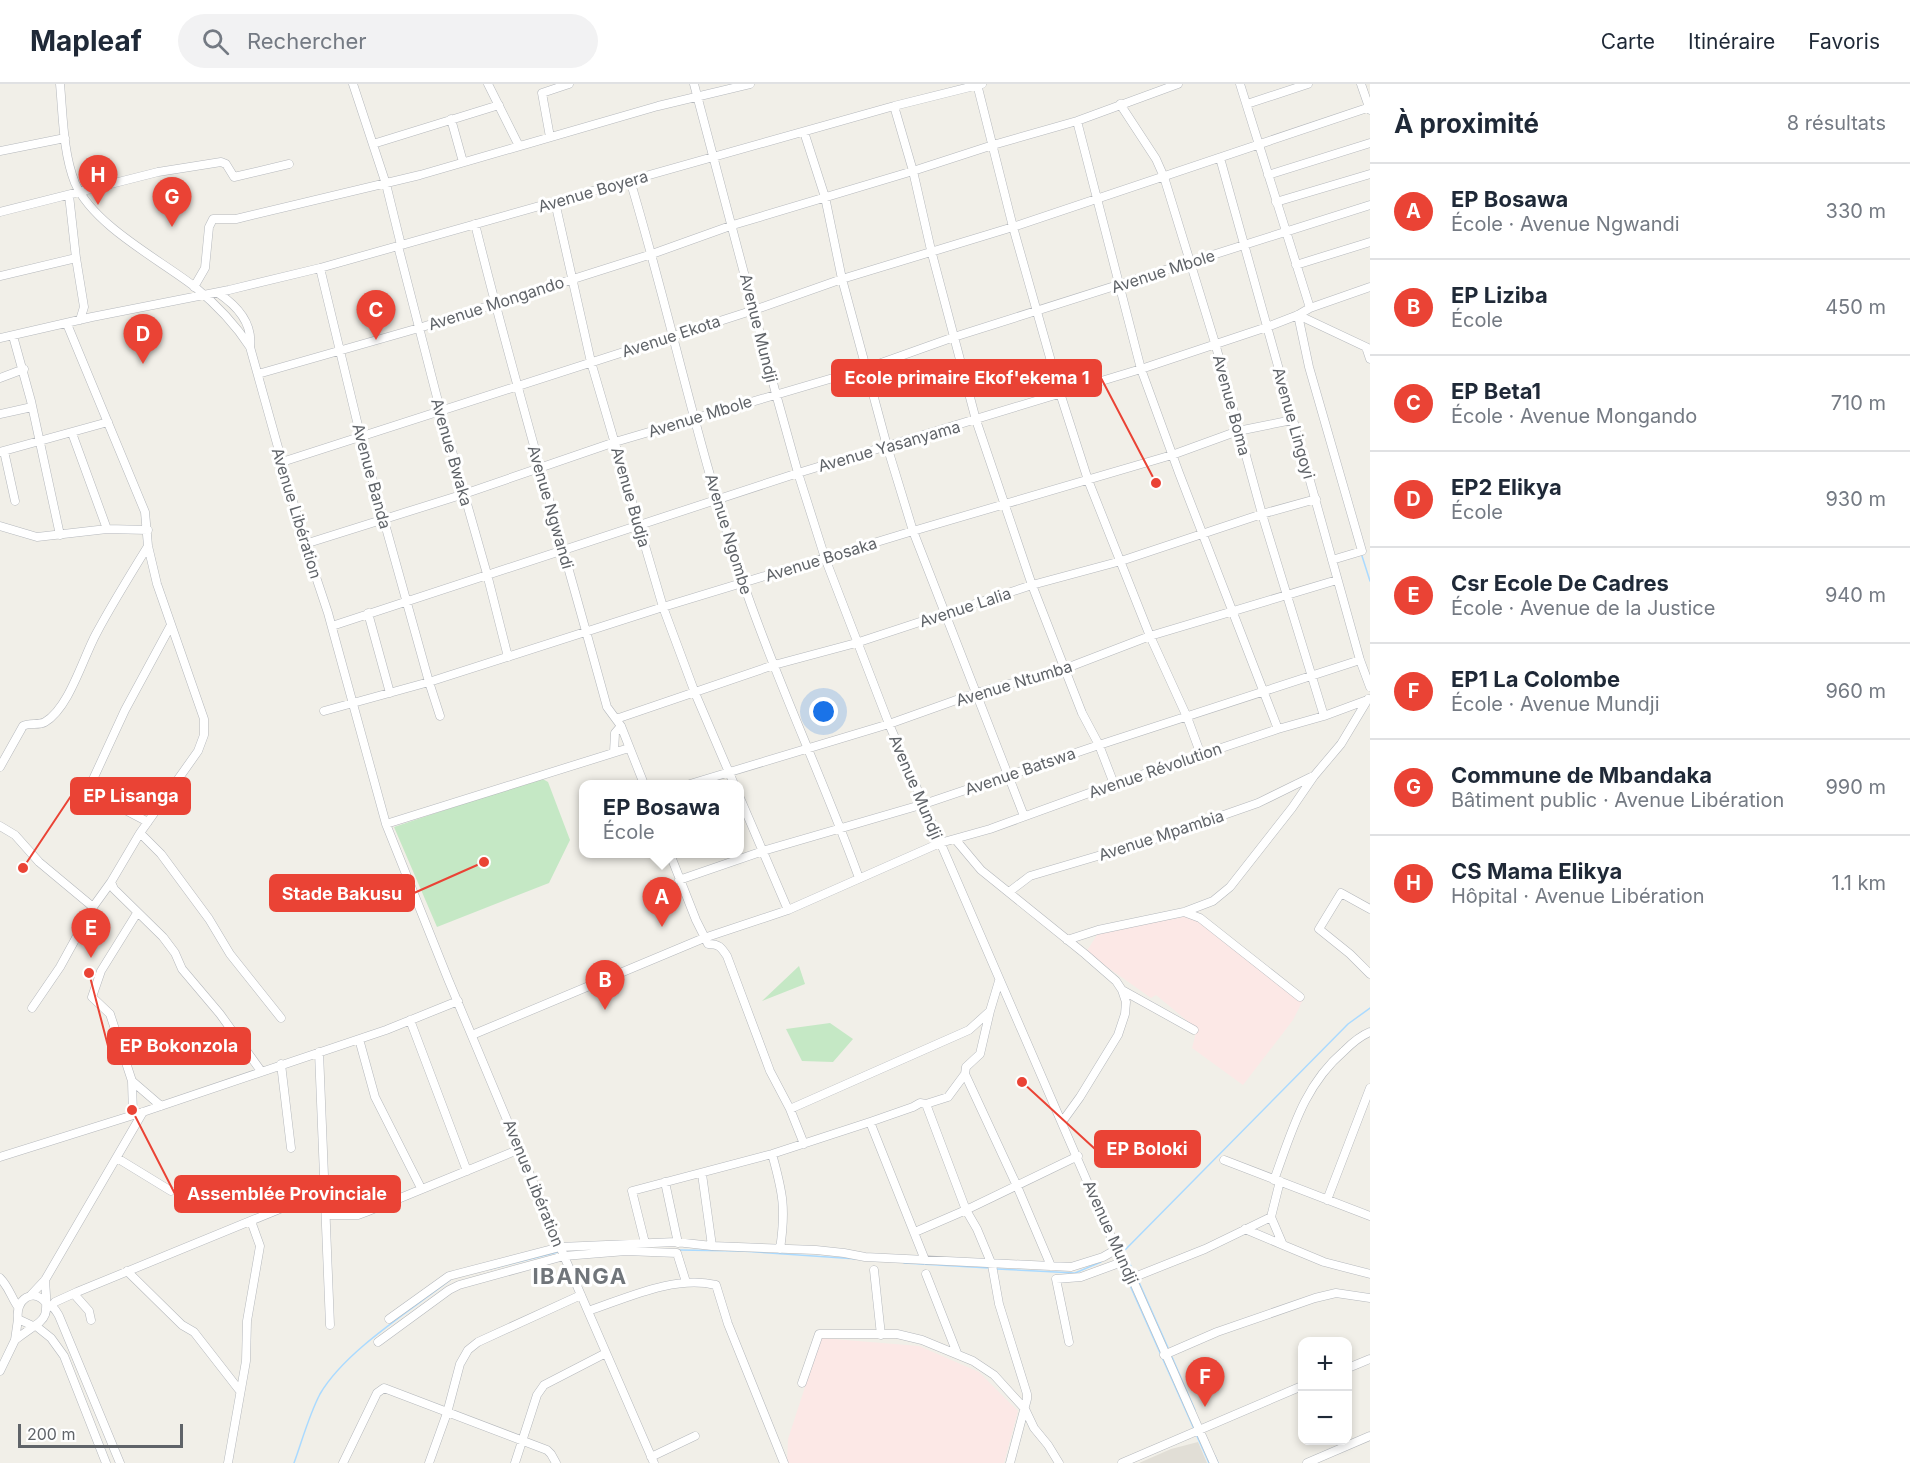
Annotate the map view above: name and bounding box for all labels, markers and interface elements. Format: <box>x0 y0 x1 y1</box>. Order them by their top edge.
search box <box>178 14 598 68</box>
text: Mapleaf <box>30 24 142 58</box>
icon: search <box>199 25 232 58</box>
text: Rechercher <box>247 28 367 54</box>
text: Carte <box>1601 29 1655 54</box>
text: Itinéraire <box>1688 29 1775 54</box>
text: Favoris <box>1808 29 1880 54</box>
text: À proximité <box>1394 108 1539 139</box>
text: 8 résultats <box>1787 111 1886 135</box>
pin: H <box>78 156 118 205</box>
street label: Avenue Boyera <box>536 166 650 216</box>
pin: G <box>152 178 192 227</box>
text: EP Bosawa <box>1451 186 1568 212</box>
text: A <box>1406 199 1421 223</box>
text: 330 m <box>1826 199 1886 223</box>
text: École · Avenue Ngwandi <box>1451 212 1680 236</box>
street label: Avenue Mbole <box>1109 245 1217 297</box>
street label: Avenue Mundji <box>736 271 782 385</box>
street label: Avenue Mongando <box>425 272 567 334</box>
text: EP Liziba <box>1451 282 1548 308</box>
pin: C <box>356 290 395 340</box>
text: B <box>1407 295 1420 319</box>
text: 450 m <box>1825 295 1886 319</box>
text: École <box>1451 308 1503 332</box>
street label: Avenue Ekota <box>619 311 723 361</box>
pin: D <box>124 314 162 364</box>
street label: Avenue Boma <box>1209 352 1255 458</box>
callout: Ecole primaire Ekof'ekema 1 <box>832 360 1101 396</box>
street label: Avenue Lingoyi <box>1269 365 1319 481</box>
text: Ecole primaire Ekof'ekema 1 <box>844 367 1090 388</box>
text: EP Beta1 <box>1451 378 1541 404</box>
street label: Avenue Mbole <box>646 391 754 441</box>
text: C <box>1406 391 1421 415</box>
text: 710 m <box>1831 391 1886 415</box>
street label: Avenue Bwaka <box>427 396 477 508</box>
text: École · Avenue Mongando <box>1451 404 1697 428</box>
street label: Avenue Yasanyama <box>816 416 962 476</box>
street label: Avenue Banda <box>348 421 396 531</box>
street label: Avenue Ngwandi <box>524 443 578 571</box>
street label: Avenue Libération <box>268 445 326 581</box>
street label: Avenue Budja <box>607 445 655 549</box>
street label: Avenue Ngombe <box>701 471 757 597</box>
text: EP2 Elikya <box>1451 474 1562 500</box>
text: D <box>1406 487 1421 511</box>
text: 930 m <box>1825 487 1886 511</box>
text: École <box>1451 500 1503 524</box>
street label: Avenue Bosaka <box>763 532 879 586</box>
text: Csr Ecole De Cadres <box>1451 570 1669 596</box>
street label: Avenue Lalia <box>917 583 1013 631</box>
text: E <box>1407 583 1420 607</box>
text: 940 m <box>1825 583 1886 607</box>
text: École · Avenue de la Justice <box>1451 596 1715 620</box>
street label: Avenue Ntumba <box>953 656 1075 710</box>
text: EP1 La Colombe <box>1451 666 1620 692</box>
text: F <box>1408 679 1419 703</box>
text: 960 m <box>1825 679 1886 703</box>
text: École · Avenue Mundji <box>1451 692 1659 716</box>
your location <box>809 697 838 726</box>
street label: Avenue Mundji <box>885 732 947 842</box>
street label: Avenue Révolution <box>1086 738 1224 802</box>
street label: Avenue Batswa <box>962 743 1078 799</box>
text: Commune de Mbandaka <box>1451 762 1712 788</box>
text: G <box>1406 775 1421 799</box>
text: 990 m <box>1825 775 1886 799</box>
callout: EP Lisanga <box>71 778 190 814</box>
popup <box>579 780 744 858</box>
text: EP Lisanga <box>83 785 179 806</box>
text: Bâtiment public · Avenue Libération <box>1451 788 1784 812</box>
text: EP Bosawa <box>603 794 720 820</box>
street label: Avenue Mpambia <box>1096 805 1226 865</box>
text: École <box>603 820 655 844</box>
text: CS Mama Elikya <box>1451 858 1622 884</box>
text: H <box>1406 871 1421 895</box>
text: 1.1 km <box>1832 871 1886 895</box>
callout: Stade Bakusu <box>270 875 414 911</box>
pin: A <box>642 878 682 927</box>
text: Stade Bakusu <box>282 883 402 904</box>
text: Hôpital · Avenue Libération <box>1451 884 1705 908</box>
pin: E <box>72 908 110 958</box>
pin: B <box>586 960 624 1010</box>
callout: EP Bokonzola <box>108 1028 250 1064</box>
text: EP Bokonzola <box>120 1035 238 1056</box>
street label: Avenue Libération <box>499 1116 569 1250</box>
callout: EP Boloki <box>1095 1131 1200 1167</box>
text: EP Boloki <box>1106 1138 1188 1159</box>
callout: Assemblée Provinciale <box>175 1176 400 1212</box>
street label: Avenue Mundji <box>1079 1177 1143 1287</box>
text: Assemblée Provinciale <box>187 1183 387 1204</box>
district label: IBANGA <box>532 1263 628 1289</box>
map controls <box>1298 1337 1352 1445</box>
button: + <box>1298 1337 1352 1391</box>
pin: F <box>1186 1358 1224 1407</box>
button: − <box>1298 1391 1352 1445</box>
scale bar <box>18 1421 183 1448</box>
text: 200 m <box>27 1424 75 1444</box>

